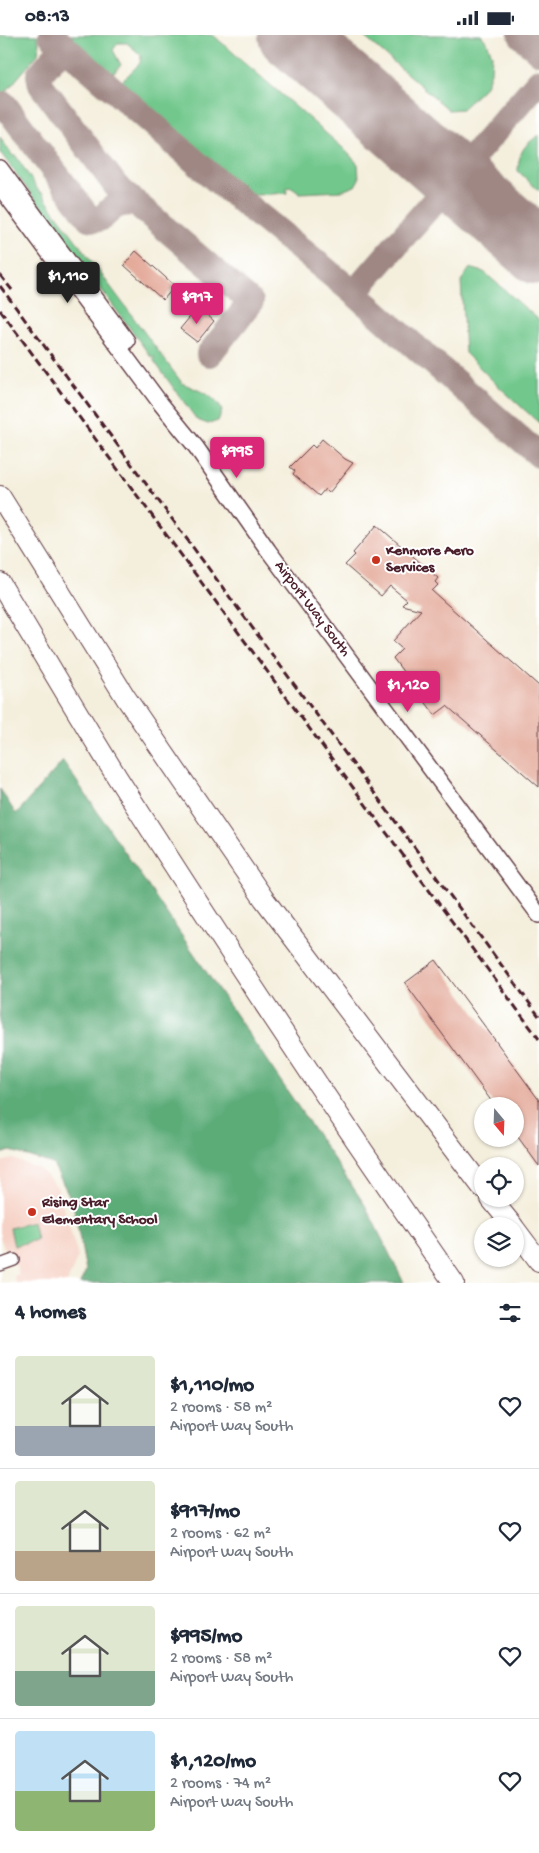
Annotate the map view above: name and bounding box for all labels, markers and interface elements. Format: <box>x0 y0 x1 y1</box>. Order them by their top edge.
text: 08:13 <box>25 6 70 29</box>
pin: $1,110 <box>27 261 109 304</box>
text: $1,110 <box>48 268 88 287</box>
pin: $917 <box>167 283 227 325</box>
text: $917 <box>182 289 212 308</box>
pin: $995 <box>207 437 267 479</box>
text: $995 <box>221 443 253 462</box>
place label: Kenmore Aero Services <box>385 542 474 577</box>
marker: Kenmore Aero Services <box>370 554 382 566</box>
street label: Airport Way South <box>270 557 354 661</box>
pin: $1,120 <box>367 671 449 713</box>
text: $1,120 <box>387 677 429 696</box>
north arrow <box>474 1097 524 1147</box>
map controls <box>474 1097 524 1267</box>
button: locate <box>474 1157 524 1207</box>
place label: Rising Star Elementary School <box>41 1194 158 1229</box>
marker: Rising Star Elementary School <box>26 1206 38 1218</box>
button: layers <box>474 1217 524 1267</box>
icon: filters <box>496 1299 524 1327</box>
text: 4 homes <box>15 1301 86 1326</box>
text: $1,110/mo <box>170 1374 254 1399</box>
icon: home <box>55 1376 115 1436</box>
icon: heart <box>496 1392 524 1420</box>
text: 2 rooms · 58 m² <box>170 1399 272 1418</box>
text: Airport Way South <box>170 1418 293 1437</box>
text: $917/mo <box>170 1500 240 1525</box>
icon: home <box>55 1501 115 1561</box>
icon: heart <box>496 1517 524 1545</box>
text: 2 rooms · 62 m² <box>170 1525 271 1544</box>
text: Airport Way South <box>170 1544 293 1563</box>
text: $995/mo <box>170 1625 242 1650</box>
icon: home <box>55 1626 115 1686</box>
icon: heart <box>496 1642 524 1670</box>
text: 2 rooms · 58 m² <box>170 1650 272 1669</box>
text: Airport Way South <box>170 1669 293 1688</box>
text: $1,120/mo <box>170 1750 256 1775</box>
icon: home <box>55 1751 115 1811</box>
icon: heart <box>496 1767 524 1795</box>
text: 2 rooms · 74 m² <box>170 1775 271 1794</box>
text: Airport Way South <box>170 1794 293 1813</box>

